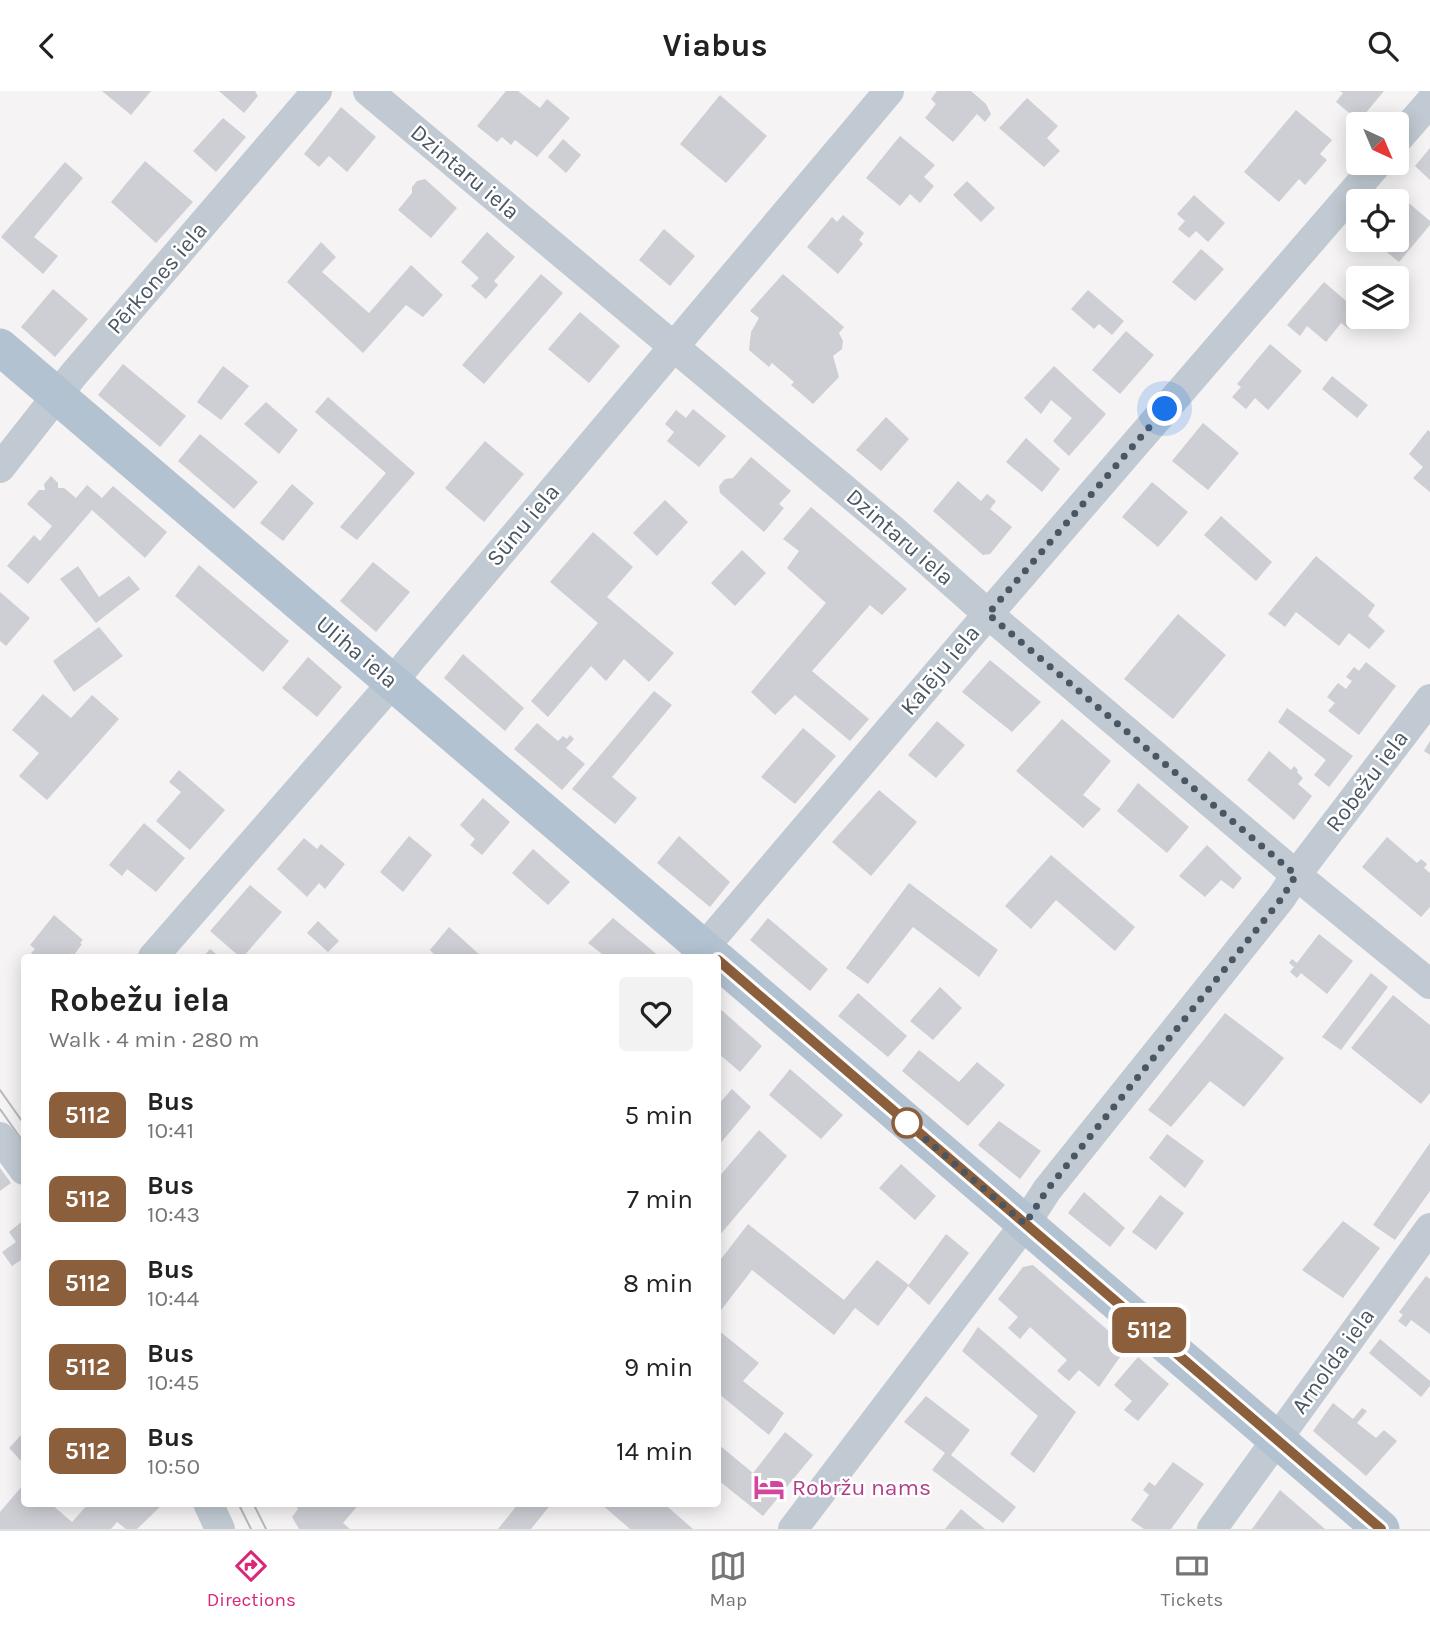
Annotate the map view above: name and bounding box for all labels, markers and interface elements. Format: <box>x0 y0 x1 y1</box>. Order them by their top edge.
icon: back <box>28 27 66 65</box>
text: Viabus <box>662 27 768 64</box>
icon: search <box>1364 27 1402 65</box>
north arrow <box>1346 112 1409 175</box>
map controls <box>1346 112 1409 329</box>
street label: Dzintaru iela <box>405 119 525 225</box>
button: locate <box>1346 189 1409 252</box>
street label: Pērkones iela <box>101 217 213 339</box>
button: layers <box>1346 266 1409 329</box>
your location <box>1147 391 1182 426</box>
street label: Sūnu iela <box>481 478 565 572</box>
street label: Dzintaru iela <box>841 483 959 591</box>
street label: Uliha iela <box>311 610 403 694</box>
street label: Kalēju iela <box>895 619 985 721</box>
street label: Robežu iela <box>1320 725 1414 837</box>
button: heart <box>619 977 693 1051</box>
text: Robežu iela <box>49 981 230 1019</box>
text: Walk · 4 min · 280 m <box>49 1026 260 1053</box>
text: Bus <box>147 1086 194 1117</box>
text: 5 min <box>624 1100 693 1131</box>
text: 5112 <box>65 1101 110 1129</box>
unlabelled marker <box>892 1108 922 1138</box>
text: 10:41 <box>147 1117 194 1144</box>
text: Bus <box>147 1170 194 1201</box>
text: 7 min <box>627 1184 693 1215</box>
text: 5112 <box>65 1185 110 1213</box>
text: 10:43 <box>147 1201 200 1228</box>
text: Bus <box>147 1254 194 1285</box>
text: 8 min <box>623 1268 693 1299</box>
text: 5112 <box>65 1269 110 1297</box>
text: 10:44 <box>147 1285 199 1312</box>
street label: Arnolda iela <box>1286 1303 1380 1419</box>
line badge: 5112 <box>1100 1307 1198 1353</box>
text: 5112 <box>1126 1316 1172 1344</box>
text: Bus <box>147 1338 194 1369</box>
text: 9 min <box>624 1352 693 1383</box>
text: 5112 <box>65 1353 110 1381</box>
text: 10:45 <box>147 1369 199 1396</box>
text: Bus <box>147 1422 194 1453</box>
text: 14 min <box>616 1436 693 1467</box>
text: 5112 <box>65 1437 110 1465</box>
text: 10:50 <box>147 1453 200 1480</box>
hotel icon: Robržu nams <box>752 1470 786 1504</box>
place label: Robržu nams <box>792 1474 931 1501</box>
tab: Directions <box>207 1547 296 1611</box>
tab: Map <box>709 1547 747 1611</box>
tab: Tickets <box>1161 1547 1223 1611</box>

